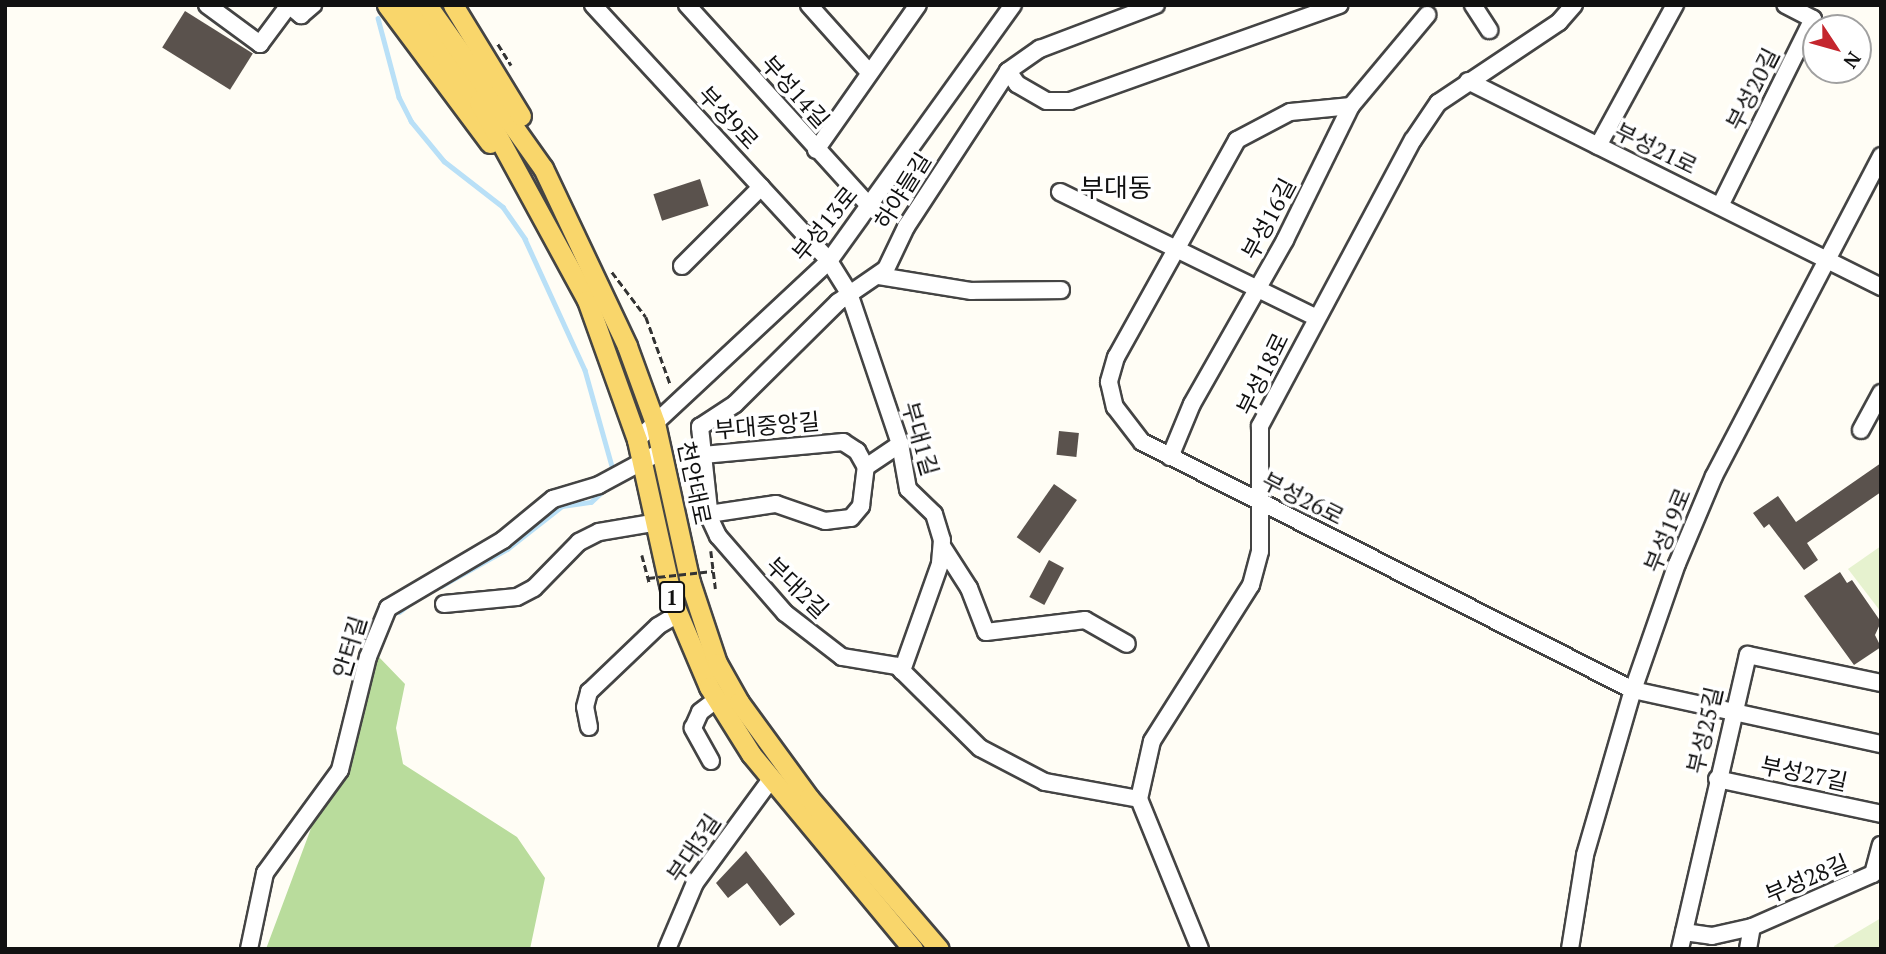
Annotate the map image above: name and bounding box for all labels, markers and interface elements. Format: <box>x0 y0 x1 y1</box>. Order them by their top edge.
north arrow <box>1802 14 1872 84</box>
street label: 부성20길 <box>1721 44 1785 134</box>
text: N <box>1838 47 1867 74</box>
street label: 부성14길 <box>755 50 835 134</box>
street label: 부성9로 <box>692 81 764 155</box>
street label: 부성21로 <box>1610 117 1702 181</box>
street label: 하야들길 <box>869 148 937 234</box>
district label: 부대동 <box>1080 172 1152 204</box>
street label: 부성16길 <box>1236 174 1302 264</box>
street label: 부성13로 <box>787 181 863 267</box>
street label: 부성18로 <box>1231 328 1295 420</box>
street label: 부대1길 <box>896 399 944 479</box>
street label: 부대중앙길 <box>713 408 821 444</box>
street label: 천안대로 <box>672 439 716 527</box>
street label: 부성26로 <box>1258 467 1348 531</box>
street label: 부성19로 <box>1639 484 1697 576</box>
street label: 부대2길 <box>760 552 834 624</box>
road number: 1 <box>658 580 686 614</box>
street label: 안터길 <box>328 613 372 681</box>
street label: 부성25길 <box>1682 684 1728 776</box>
street label: 부성27길 <box>1758 751 1850 797</box>
street label: 부대3길 <box>661 809 727 887</box>
street label: 부성28길 <box>1761 849 1853 909</box>

